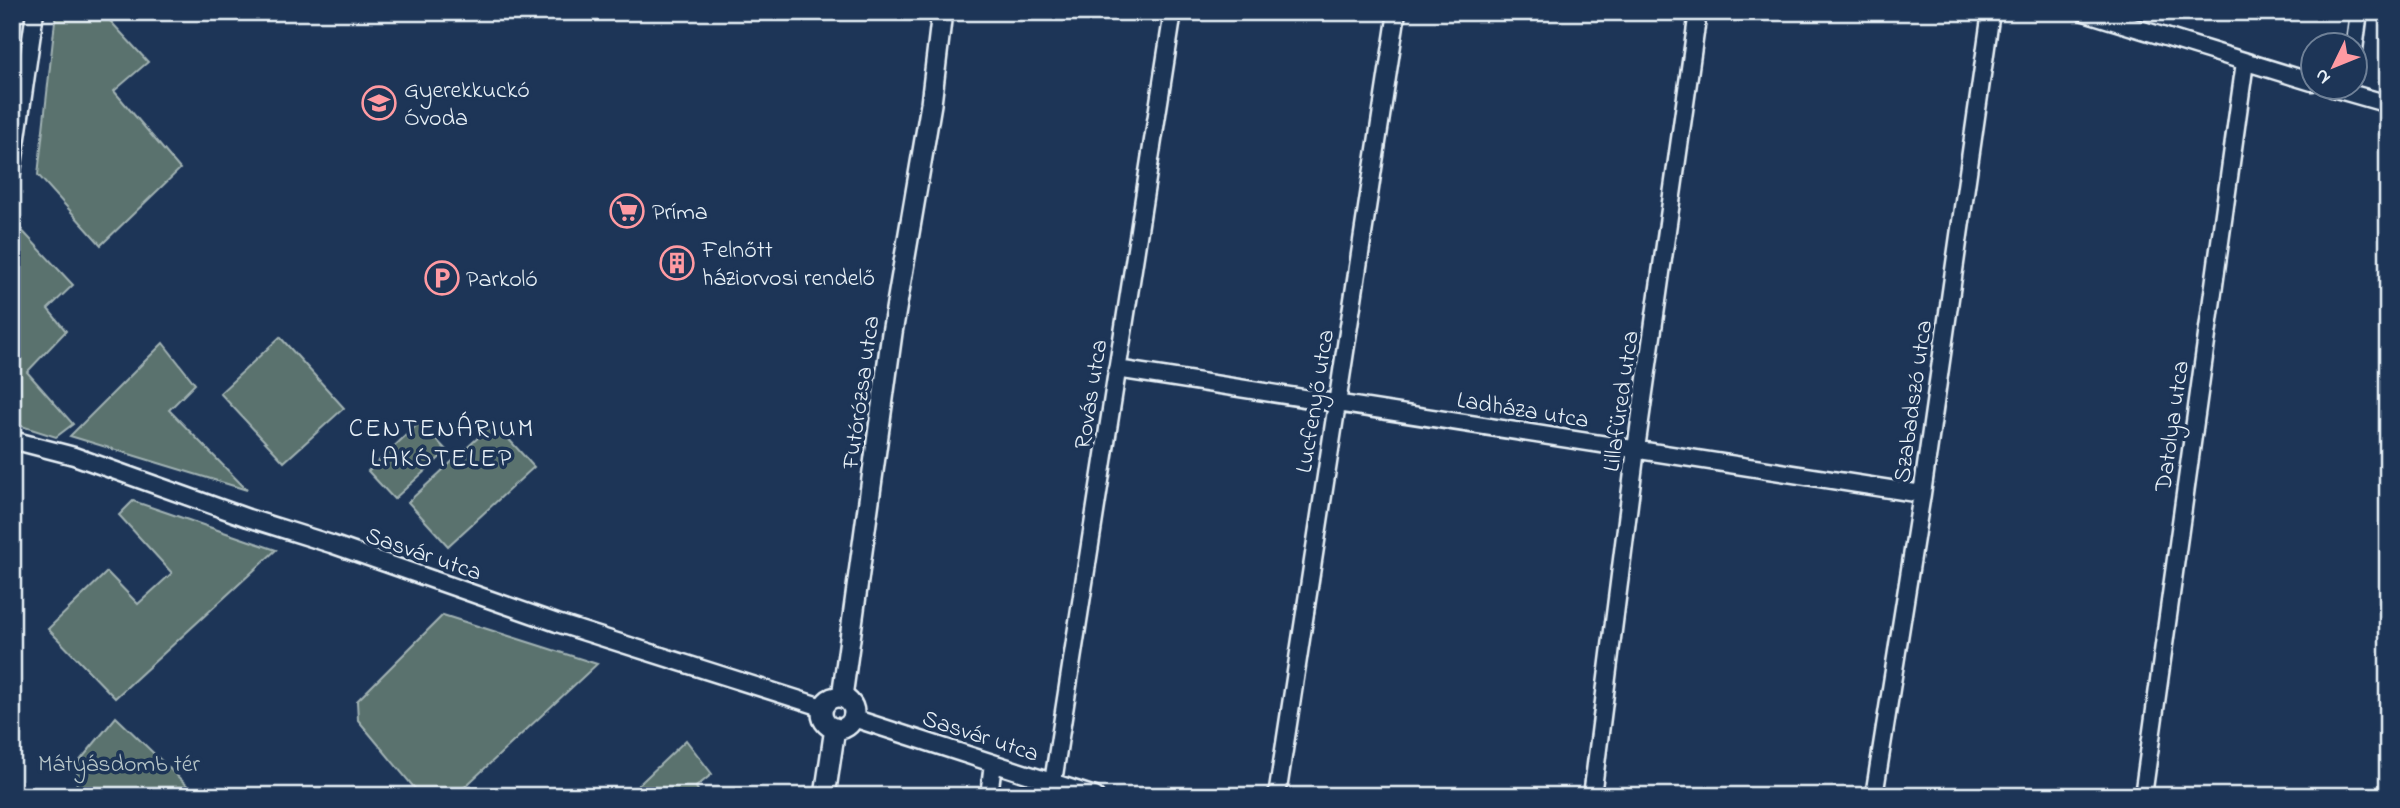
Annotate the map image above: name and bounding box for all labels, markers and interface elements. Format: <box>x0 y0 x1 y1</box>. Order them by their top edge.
north arrow <box>2298 32 2368 102</box>
text: N <box>2309 62 2338 90</box>
place label: Gyerekkuckó Óvoda <box>404 74 530 137</box>
school or university icon: Gyerekkuckó Óvoda <box>360 84 398 122</box>
supermarket icon: Príma <box>608 192 646 230</box>
place label: Príma <box>652 196 708 231</box>
place label: Felnőtt háziorvosi rendelő <box>701 234 875 297</box>
building icon: Felnőtt háziorvosi rendelő <box>658 244 696 282</box>
parking icon: Parkoló <box>423 259 461 297</box>
place label: Parkoló <box>466 263 538 298</box>
street label: Futórózsa utca <box>834 313 891 472</box>
street label: Szabadszó utca <box>1886 318 1943 485</box>
street label: Lucfenyő utca <box>1288 327 1346 476</box>
street label: Lillafüred utca <box>1595 329 1650 474</box>
street label: Rovás utca <box>1067 337 1118 452</box>
street label: Datolya utca <box>2147 359 2201 495</box>
street label: Ladháza utca <box>1454 384 1591 439</box>
district label: CENTENÁRIUM LAKÓTELEP <box>349 411 535 479</box>
street label: Sasvár utca <box>360 519 486 592</box>
street label: Sasvár utca <box>917 702 1043 773</box>
park label: Mátyásdomb tér <box>38 748 201 784</box>

